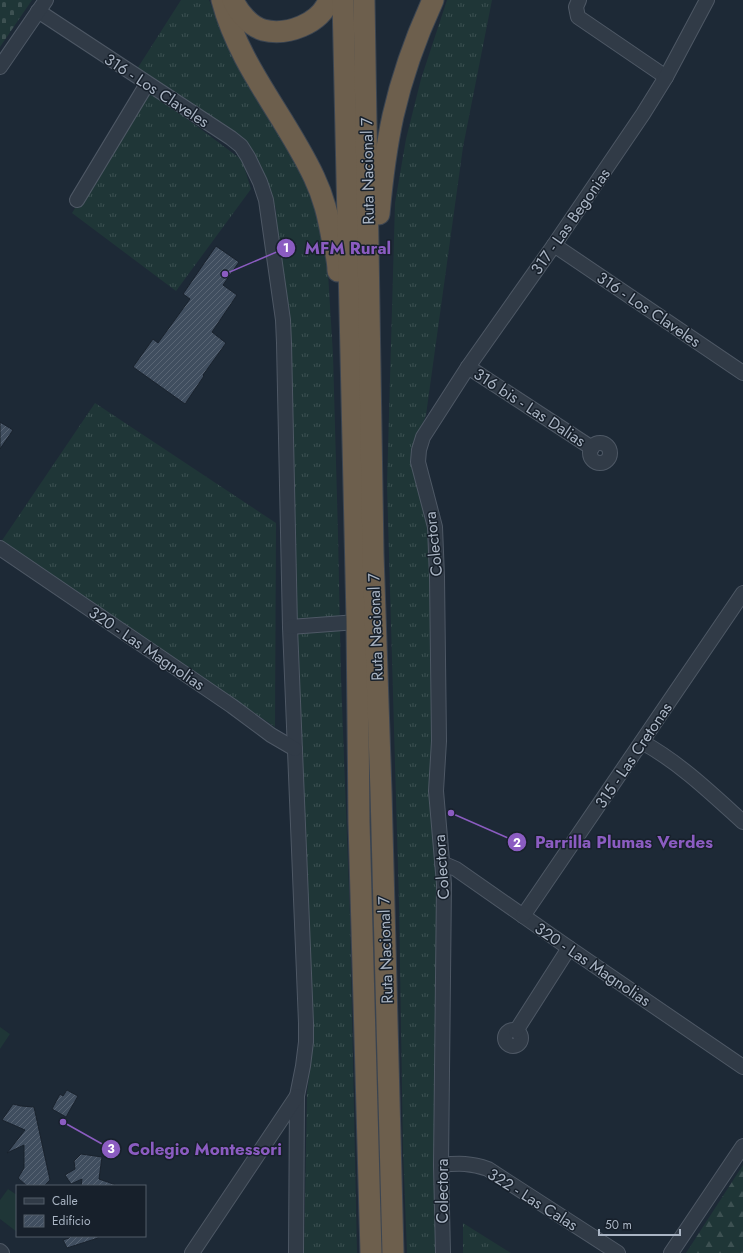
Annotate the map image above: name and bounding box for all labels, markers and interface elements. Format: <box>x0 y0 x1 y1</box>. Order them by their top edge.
street label: 316 - Los Claveles <box>100 48 214 133</box>
street label: Ruta Nacional 7 <box>355 117 380 225</box>
street label: 317 - Las Begonias <box>525 163 616 279</box>
callout: MFM Rural <box>276 233 399 262</box>
text: MFM Rural <box>305 236 391 260</box>
text: 1 <box>283 239 289 257</box>
street label: 316 - Los Claveles <box>592 266 705 353</box>
street label: 316 bis - Las Dalias <box>469 363 590 452</box>
street label: Colectora <box>419 510 448 577</box>
street label: Ruta Nacional 7 <box>362 572 389 681</box>
street label: 320 - Las Magnolias <box>84 601 209 696</box>
street label: 315 - Las Cretonas <box>589 698 678 813</box>
callout: Parrilla Plumas Verdes <box>507 828 721 857</box>
text: Parrilla Plumas Verdes <box>535 830 713 854</box>
street label: Colectora <box>428 834 455 900</box>
text: 2 <box>513 834 521 852</box>
street label: Ruta Nacional 7 <box>372 895 399 1004</box>
street label: 320 - Las Magnolias <box>530 917 655 1012</box>
callout: Colegio Montessori <box>101 1135 290 1164</box>
text: Colegio Montessori <box>128 1137 282 1161</box>
text: 3 <box>107 1140 115 1158</box>
street label: Colectora <box>431 1158 454 1224</box>
street label: 322 - Las Calas <box>483 1163 582 1236</box>
legend <box>16 1185 146 1237</box>
text: Calle <box>52 1192 78 1210</box>
scale bar <box>599 1211 680 1237</box>
text: Edificio <box>52 1212 91 1230</box>
text: 50 m <box>605 1216 632 1234</box>

